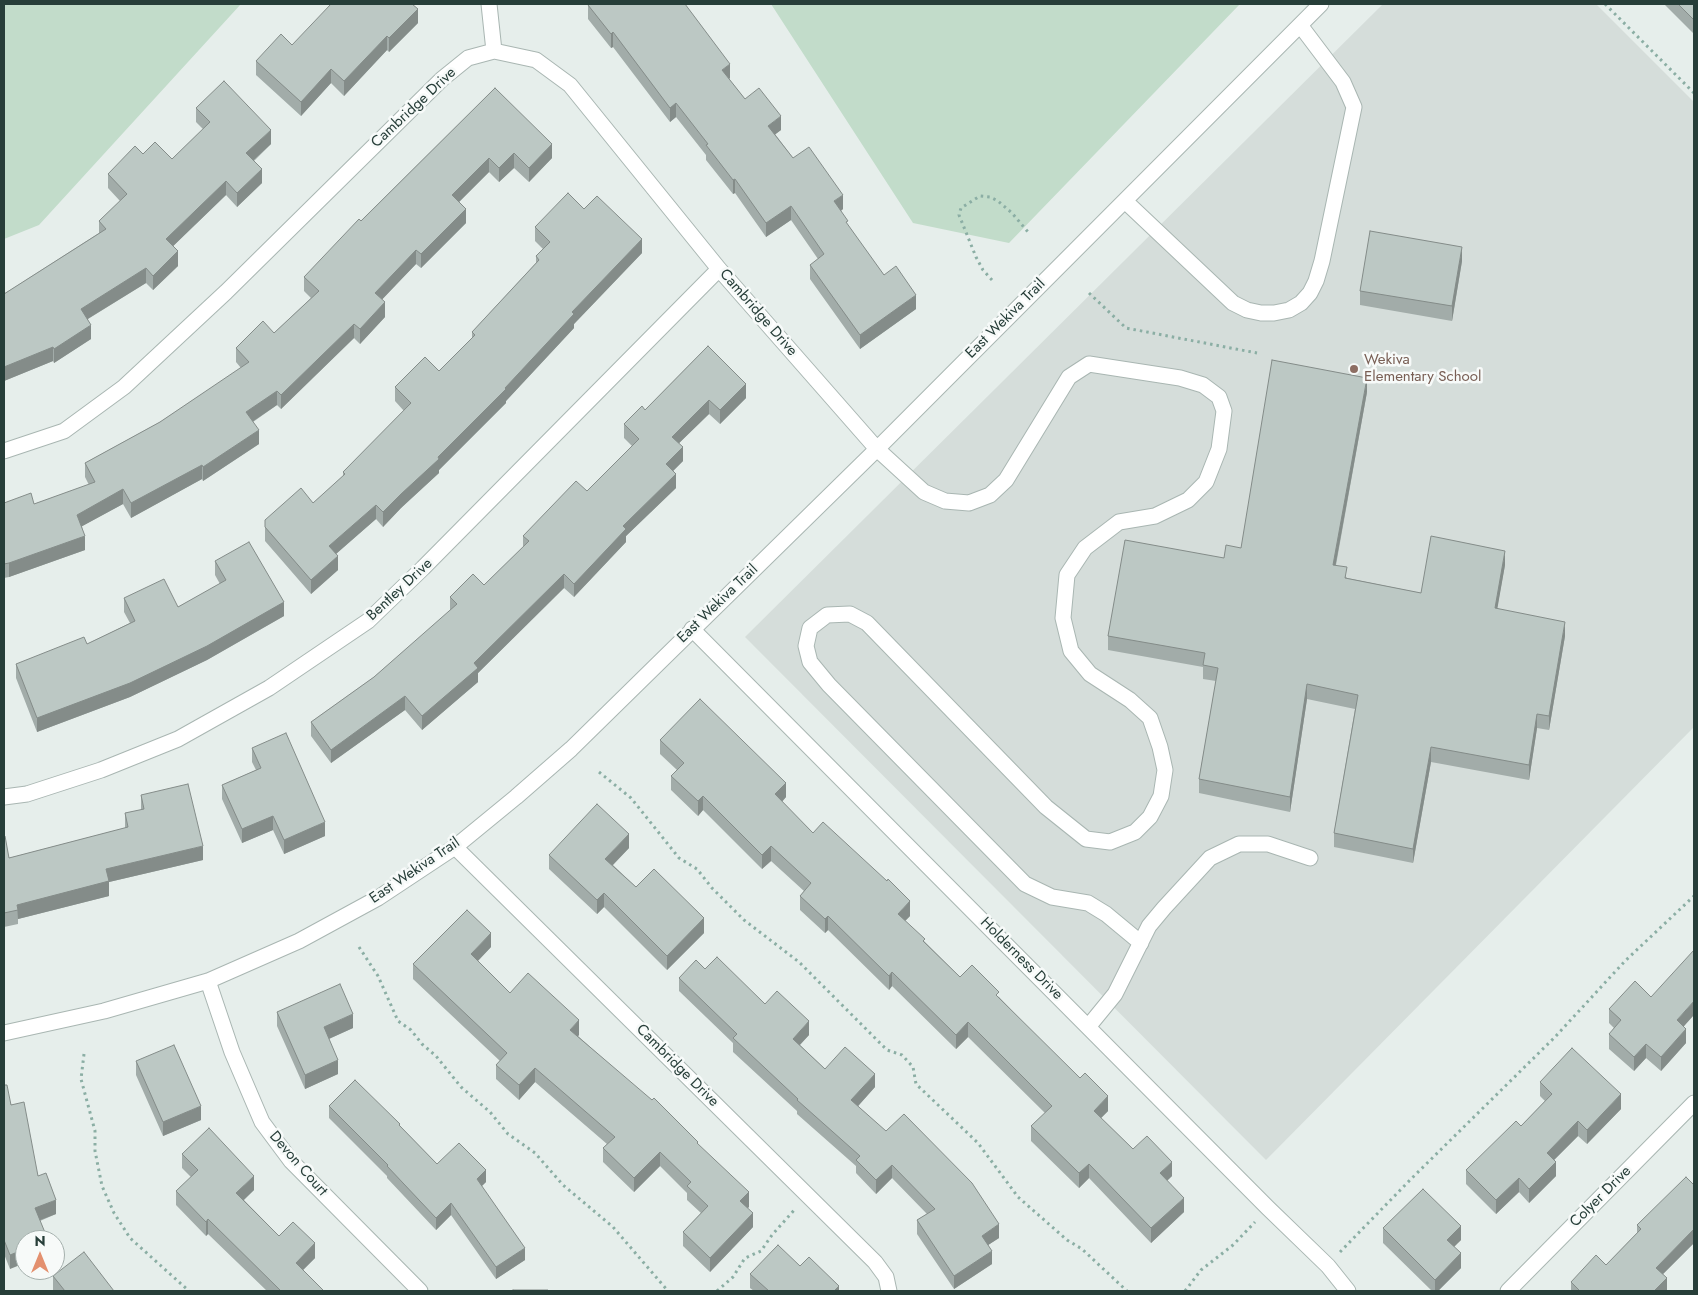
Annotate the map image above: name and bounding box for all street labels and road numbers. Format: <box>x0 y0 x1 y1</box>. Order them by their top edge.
street label: Cambridge Drive <box>368 64 460 152</box>
street label: Cambridge Drive <box>715 266 801 360</box>
street label: East Wekiva Trail <box>962 275 1050 363</box>
street label: Bentley Drive <box>364 555 436 625</box>
street label: East Wekiva Trail <box>674 561 762 647</box>
street label: East Wekiva Trail <box>366 834 464 908</box>
street label: Holderness Drive <box>976 914 1066 1004</box>
street label: Cambridge Drive <box>632 1021 722 1111</box>
street label: Devon Court <box>265 1128 331 1200</box>
street label: Colyer Drive <box>1567 1163 1635 1231</box>

